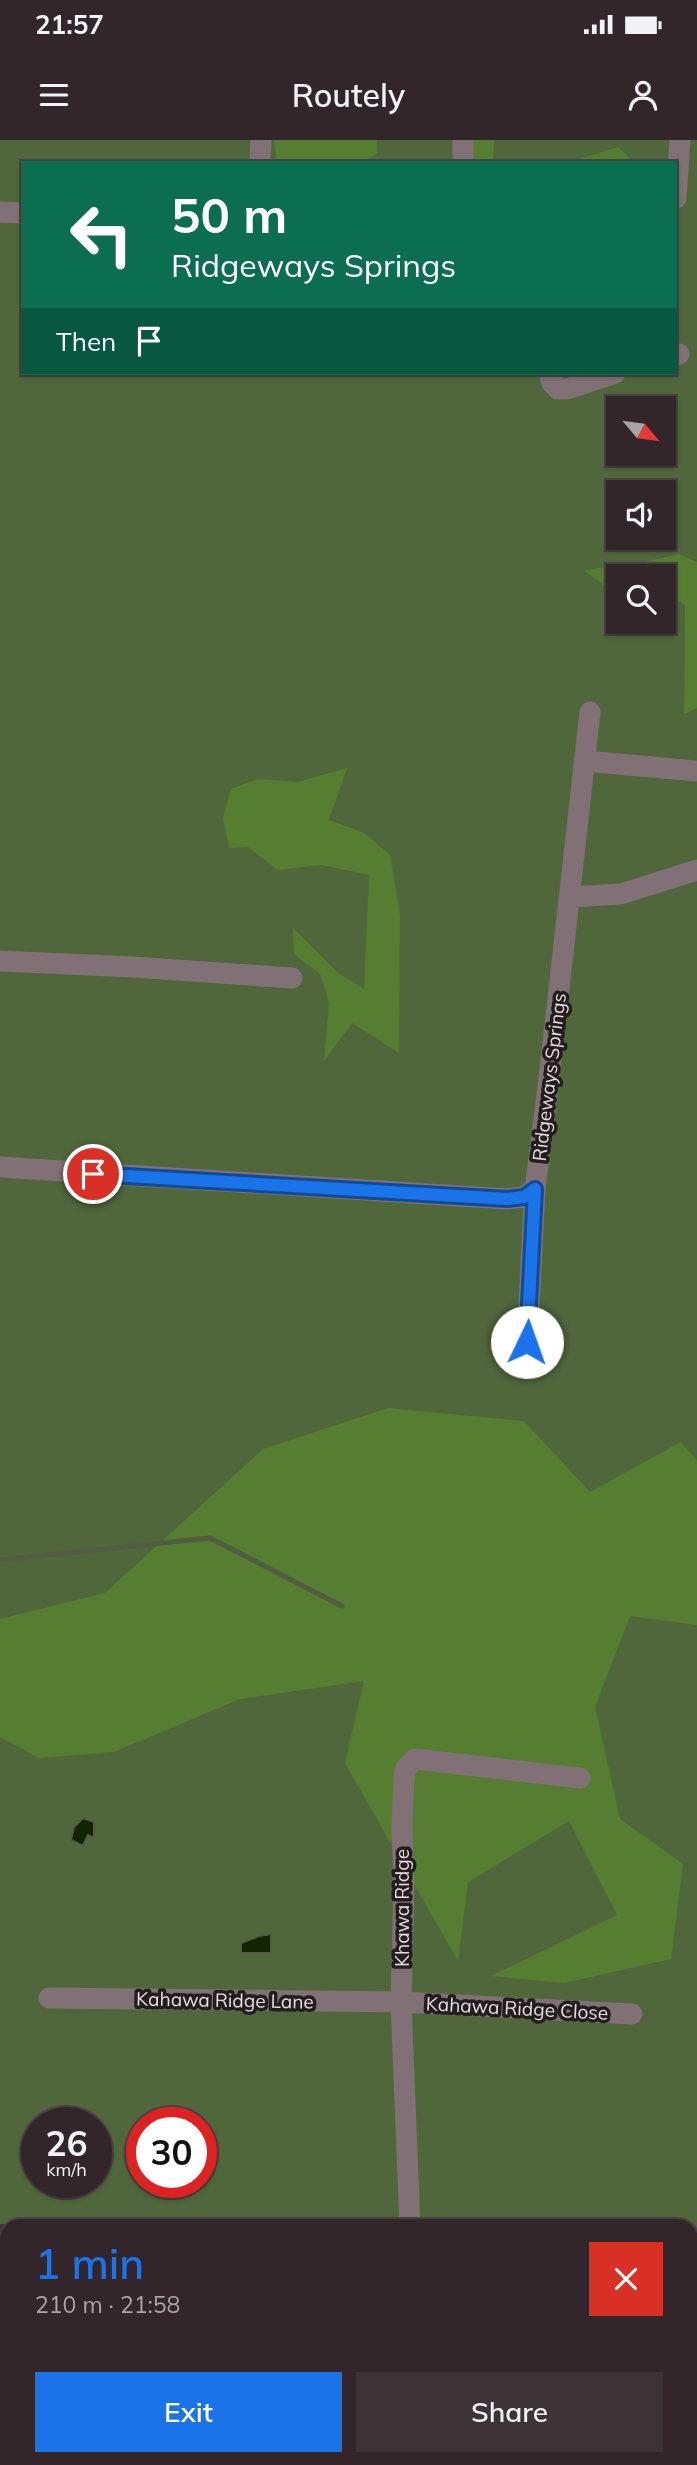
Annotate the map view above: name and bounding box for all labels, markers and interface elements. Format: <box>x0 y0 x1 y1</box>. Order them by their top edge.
text: 21:57 <box>35 8 104 41</box>
text: Routely <box>292 75 405 115</box>
icon: menu <box>35 76 73 114</box>
icon: person <box>624 76 662 114</box>
text: 50 m <box>171 184 287 245</box>
icon: left <box>56 189 147 280</box>
text: Ridgeways Springs <box>171 245 456 285</box>
icon: arrive <box>130 322 168 360</box>
text: Then <box>56 325 116 358</box>
north arrow <box>606 396 676 466</box>
map controls <box>606 396 676 634</box>
button: sound <box>606 480 676 550</box>
button: search <box>606 564 676 634</box>
street label: Ridgeways Springs <box>527 992 571 1162</box>
pin <box>63 1144 123 1204</box>
icon: arrive <box>74 1155 112 1193</box>
position arrow <box>490 1305 564 1379</box>
street label: Khawa Ridge <box>390 1849 414 1967</box>
street label: Kahawa Ridge Lane <box>136 1986 314 2014</box>
street label: Kahawa Ridge Close <box>425 1991 609 2025</box>
speed limit sign: 30 <box>126 2107 217 2198</box>
text: 26 <box>45 2121 88 2165</box>
text: km/h <box>46 2158 87 2181</box>
text: 1 min <box>35 2237 144 2290</box>
button: close <box>589 2242 663 2316</box>
text: 210 m · 21:58 <box>35 2290 180 2319</box>
button: Exit <box>35 2372 342 2452</box>
button: Share <box>356 2372 663 2452</box>

